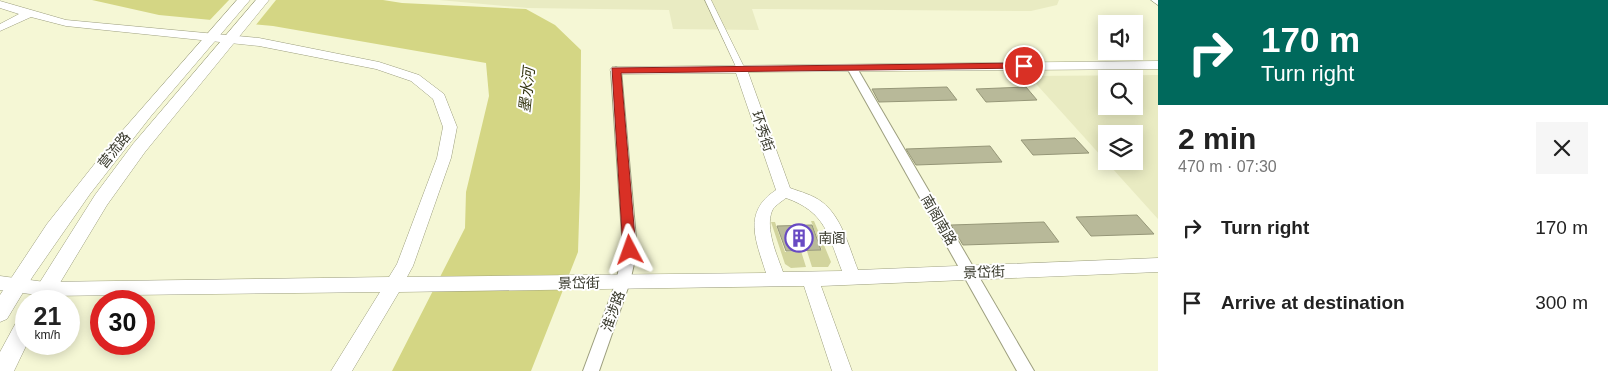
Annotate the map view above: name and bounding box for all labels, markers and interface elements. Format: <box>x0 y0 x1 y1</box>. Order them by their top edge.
map controls <box>1098 15 1143 170</box>
button: sound <box>1098 15 1143 60</box>
icon: right <box>1178 20 1243 85</box>
text: 170 m <box>1261 20 1360 59</box>
pin <box>1003 45 1045 87</box>
icon: arrive <box>1010 52 1038 80</box>
text: Turn right <box>1261 61 1354 86</box>
water label: 墨水河 <box>516 64 538 113</box>
button: search <box>1098 70 1143 115</box>
street label: 环秀街 <box>749 109 777 153</box>
text: 2 min <box>1178 122 1256 155</box>
button: close <box>1536 122 1588 174</box>
button: layers <box>1098 125 1143 170</box>
street label: 营流路 <box>95 129 133 171</box>
text: 470 m · 07:30 <box>1178 158 1277 175</box>
street label: 南阁南路 <box>918 192 960 248</box>
icon: right <box>1178 214 1206 242</box>
text: Turn right <box>1221 217 1309 238</box>
text: 170 m <box>1535 217 1588 238</box>
position arrow <box>603 223 655 275</box>
building icon: 南阁 <box>784 223 814 253</box>
place label: 南阁 <box>818 230 846 246</box>
street label: 景岱街 <box>963 263 1005 281</box>
street label: 景岱街 <box>558 275 600 291</box>
street label: 淮涉路 <box>598 289 628 333</box>
icon: arrive <box>1178 289 1206 317</box>
speed limit sign: 30 <box>90 290 155 355</box>
text: Arrive at destination <box>1221 292 1405 313</box>
text: 300 m <box>1535 292 1588 313</box>
text: 21 <box>34 302 61 330</box>
text: km/h <box>34 328 61 342</box>

